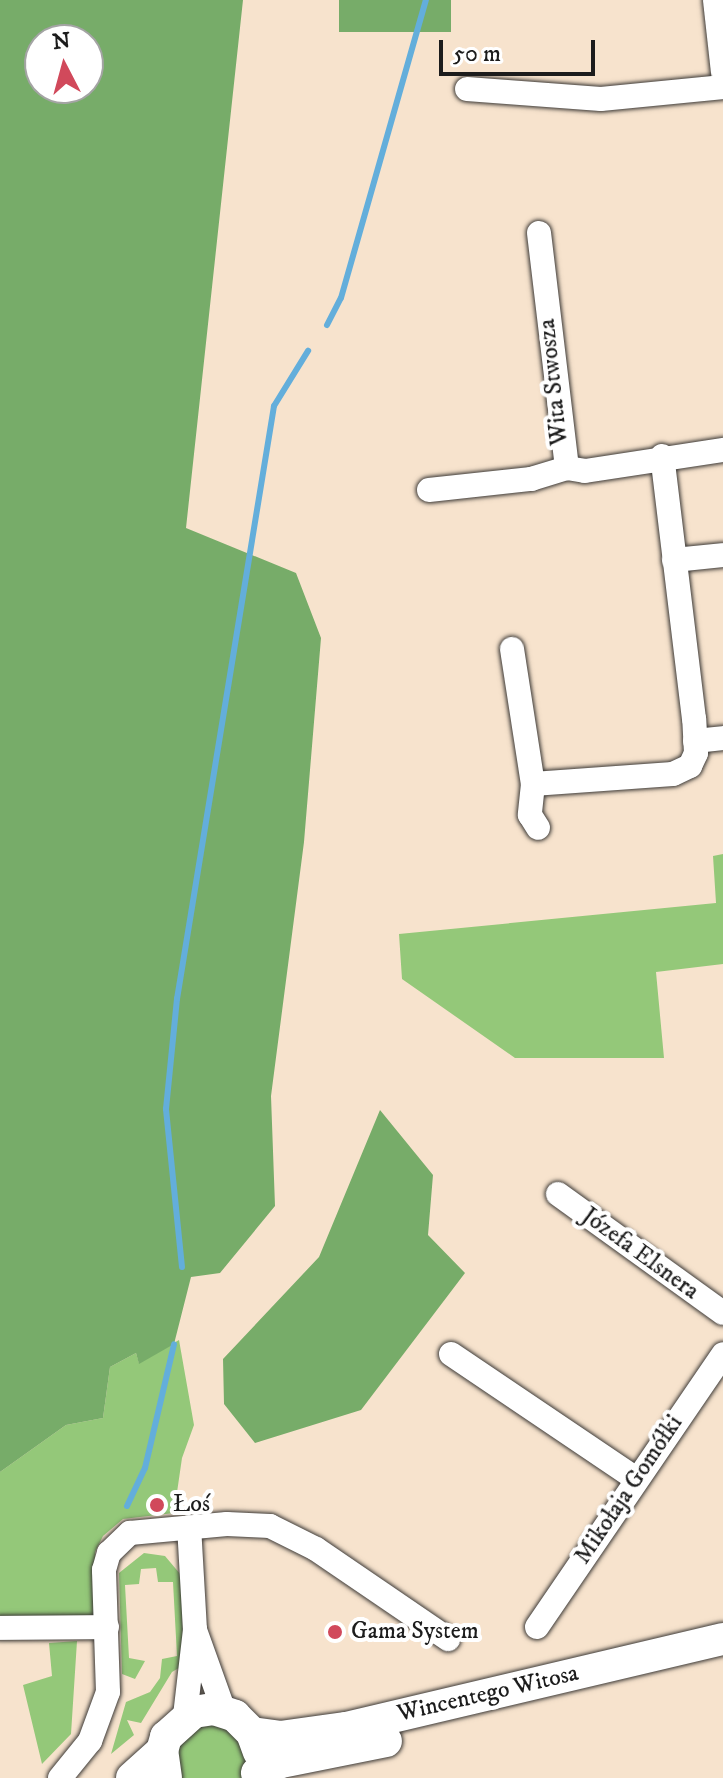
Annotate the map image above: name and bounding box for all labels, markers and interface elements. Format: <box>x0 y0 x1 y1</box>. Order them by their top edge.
north arrow <box>24 24 104 104</box>
scale bar <box>443 24 599 74</box>
text: N <box>51 27 72 56</box>
text: 50 m <box>453 39 501 69</box>
street label: Wita Stwosza <box>533 317 575 447</box>
street label: Józefa Elsnera <box>576 1202 704 1306</box>
street label: Mikołaja Gomółki <box>569 1410 689 1570</box>
place label: Łoś <box>173 1491 210 1519</box>
marker: Łoś <box>148 1496 166 1514</box>
place label: Gama System <box>351 1618 479 1646</box>
marker: Gama System <box>326 1623 344 1641</box>
street label: Wincentego Witosa <box>395 1659 581 1729</box>

